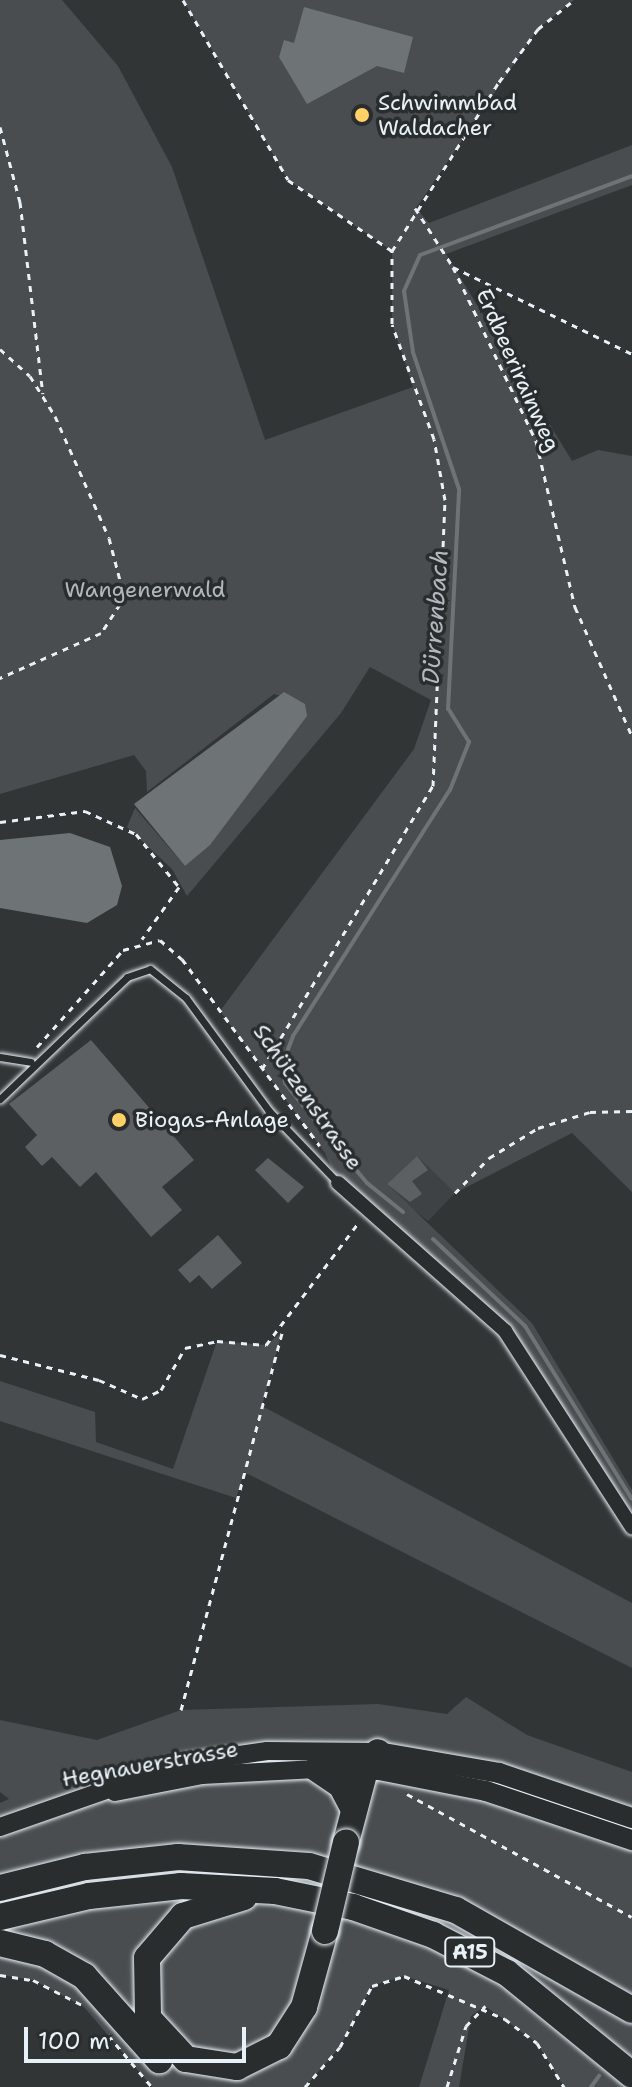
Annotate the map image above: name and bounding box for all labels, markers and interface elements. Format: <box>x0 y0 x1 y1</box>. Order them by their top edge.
place label: Schwimmbad Waldacher <box>378 89 517 140</box>
marker: Schwimmbad Waldacher <box>353 106 371 124</box>
street label: Erdbeerirainweg <box>470 285 566 455</box>
water label: Dürrenbach <box>417 548 455 686</box>
park label: Wangenerwald <box>64 577 226 603</box>
street label: Schützenstrasse <box>248 1019 368 1175</box>
place label: Biogas-Anlage <box>135 1107 289 1133</box>
marker: Biogas-Anlage <box>110 1111 128 1129</box>
street label: Hegnauerstrasse <box>60 1736 240 1792</box>
road number: A15 <box>444 1936 496 1968</box>
scale bar <box>28 2011 250 2061</box>
text: 100 m <box>38 2025 110 2057</box>

